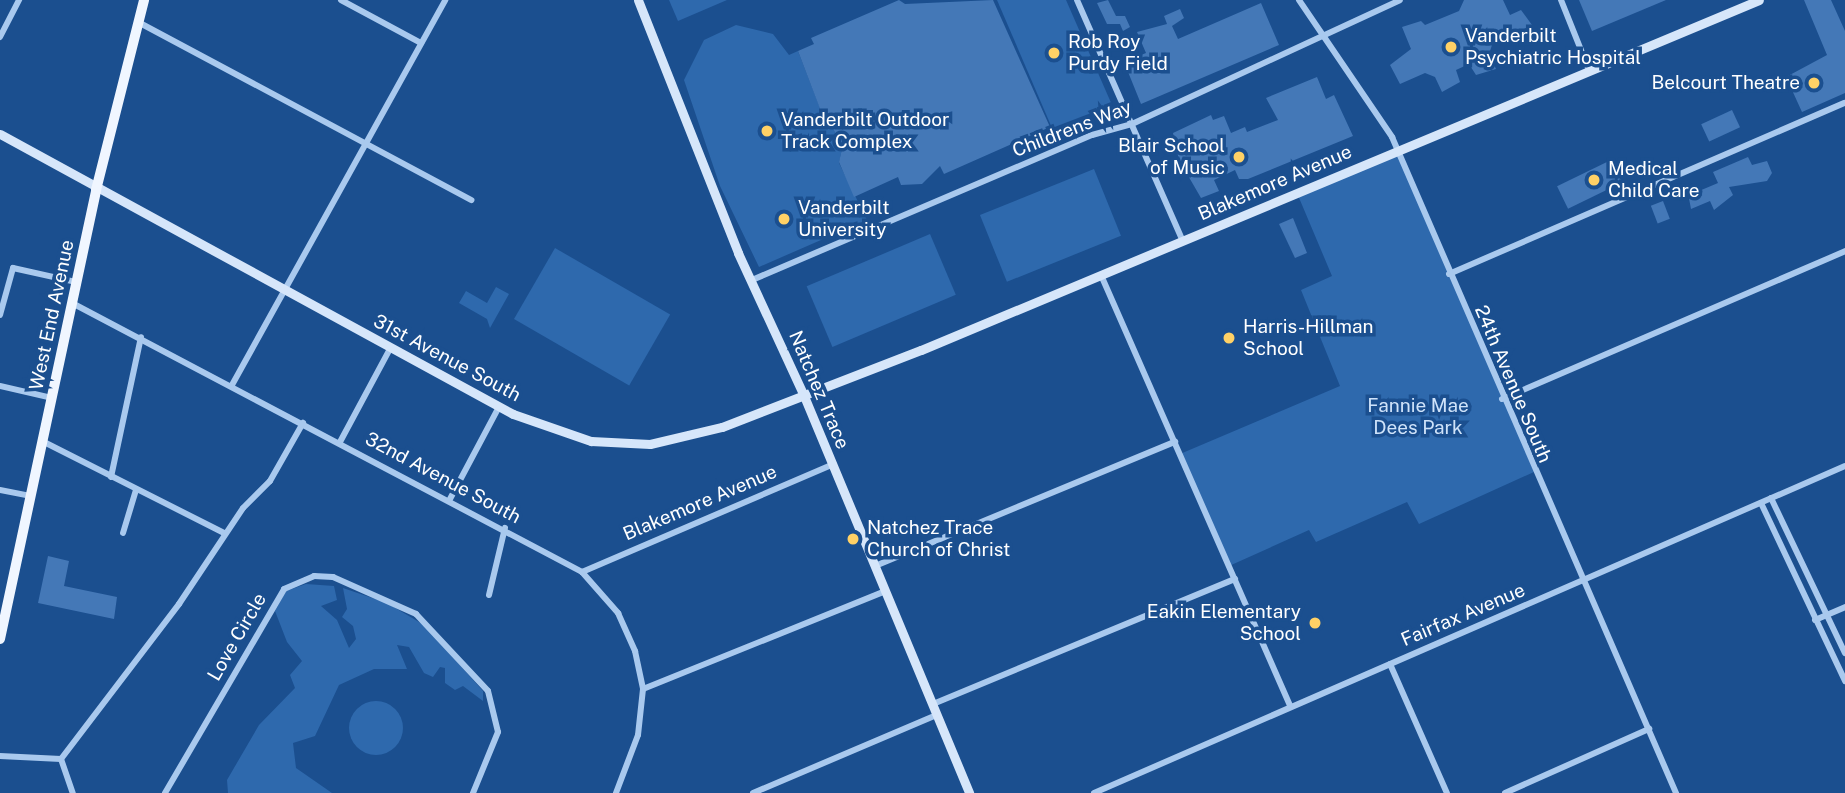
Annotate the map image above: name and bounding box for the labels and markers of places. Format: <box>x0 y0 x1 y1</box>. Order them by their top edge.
place label: Vanderbilt Psychiatric Hospital <box>1465 25 1641 69</box>
place label: Rob Roy Purdy Field <box>1068 31 1168 75</box>
marker: Vanderbilt Psychiatric Hospital <box>1443 39 1459 55</box>
marker: Rob Roy Purdy Field <box>1046 45 1062 61</box>
place label: Belcourt Theatre <box>1651 72 1800 94</box>
marker: Belcourt Theatre <box>1806 75 1822 91</box>
place label: Vanderbilt Outdoor Track Complex <box>781 109 950 153</box>
marker: Vanderbilt Outdoor Track Complex <box>759 123 775 139</box>
place label: Blair School of Music <box>1118 135 1225 179</box>
marker: Blair School of Music <box>1231 149 1247 165</box>
place label: Medical Child Care <box>1608 158 1700 202</box>
marker: Medical Child Care <box>1586 172 1602 188</box>
place label: Vanderbilt University <box>798 197 890 241</box>
marker: Vanderbilt University <box>776 211 792 227</box>
place label: Harris-Hillman School <box>1243 316 1373 360</box>
marker: Harris-Hillman School <box>1221 330 1237 346</box>
place label: Natchez Trace Church of Christ <box>867 517 1011 561</box>
marker: Natchez Trace Church of Christ <box>845 531 861 547</box>
place label: Eakin Elementary School <box>1147 601 1301 645</box>
marker: Eakin Elementary School <box>1307 615 1323 631</box>

